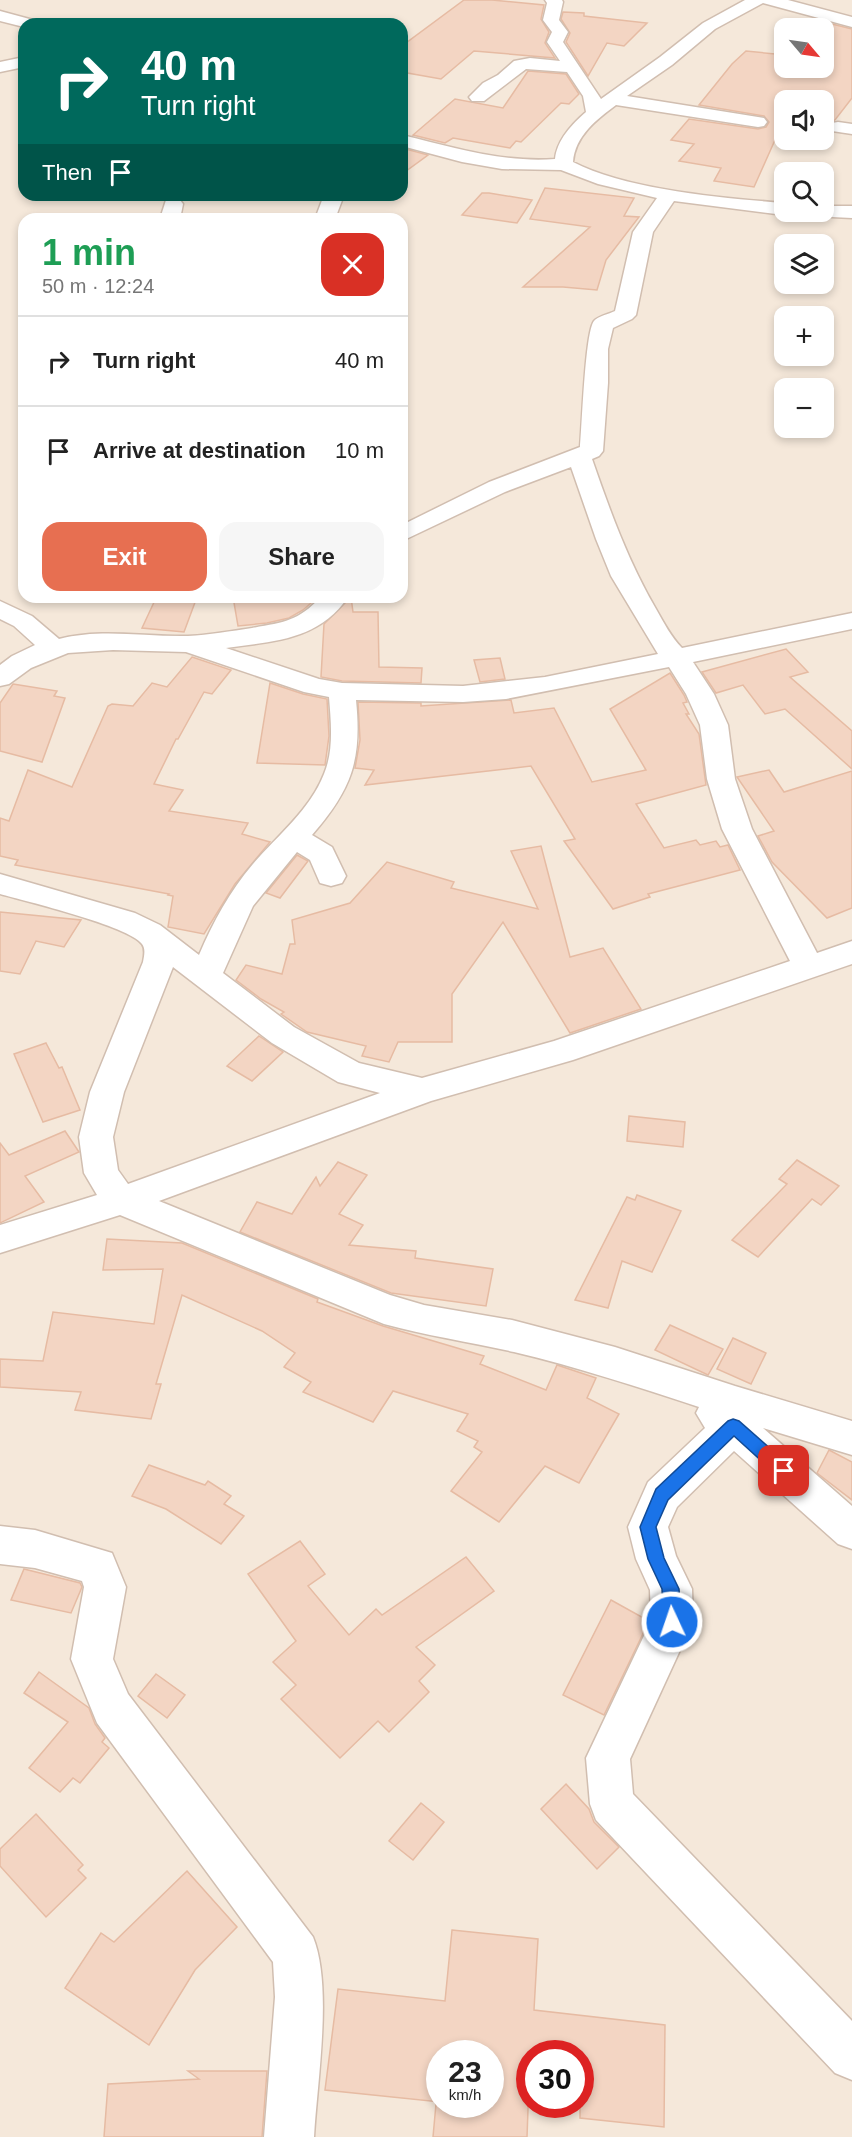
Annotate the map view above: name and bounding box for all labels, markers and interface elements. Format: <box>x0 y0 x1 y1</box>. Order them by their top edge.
north arrow <box>774 18 834 78</box>
map controls <box>774 18 834 438</box>
icon: right <box>42 42 120 120</box>
text: 40 m <box>141 42 237 89</box>
button: sound <box>774 90 834 150</box>
text: Turn right <box>141 91 256 121</box>
icon: arrive <box>104 156 137 189</box>
text: Then <box>42 160 92 185</box>
button: search <box>774 162 834 222</box>
text: 1 min <box>42 232 136 273</box>
button: close <box>321 233 384 296</box>
button: layers <box>774 234 834 294</box>
text: 50 m · 12:24 <box>42 275 154 297</box>
button: + <box>774 306 834 366</box>
icon: right <box>42 345 75 378</box>
text: Turn right <box>93 348 195 373</box>
text: 40 m <box>335 348 384 373</box>
button: − <box>774 378 834 438</box>
icon: arrive <box>42 435 75 468</box>
text: Arrive at destination <box>93 438 306 463</box>
text: 10 m <box>335 438 384 463</box>
button: Exit <box>42 522 207 591</box>
button: Share <box>219 522 384 591</box>
pin <box>758 1445 809 1496</box>
icon: arrive <box>767 1454 800 1487</box>
position arrow <box>640 1590 704 1654</box>
speed limit sign: 30 <box>516 2040 594 2118</box>
text: 23 <box>448 2055 482 2088</box>
text: km/h <box>449 2086 481 2103</box>

